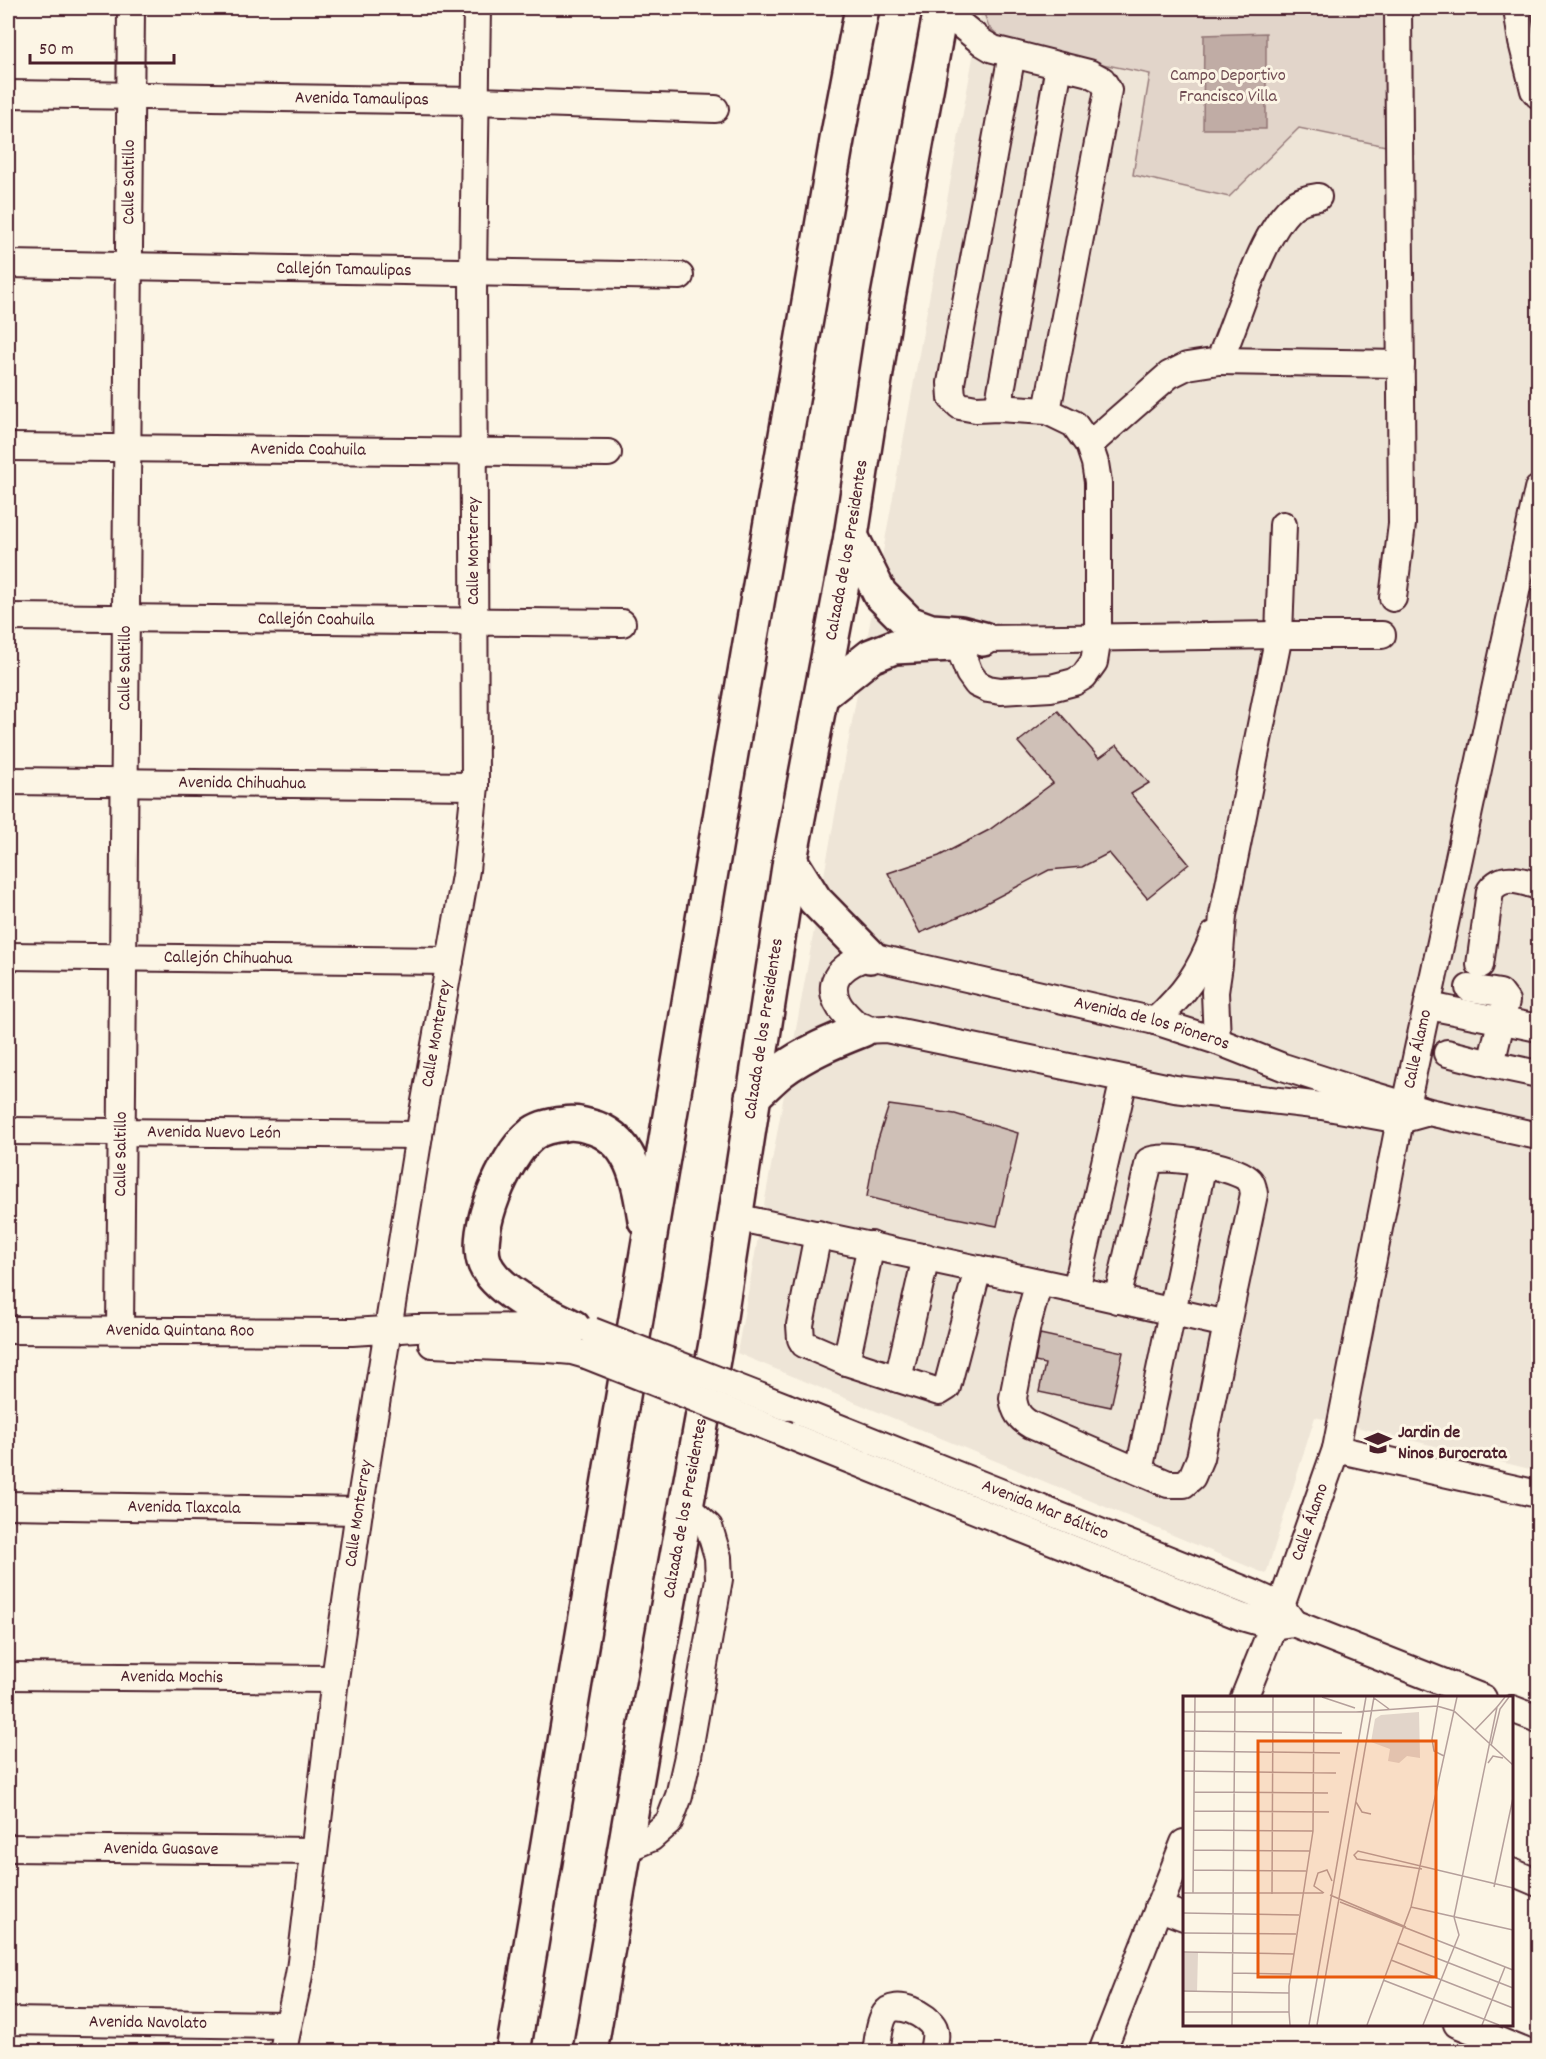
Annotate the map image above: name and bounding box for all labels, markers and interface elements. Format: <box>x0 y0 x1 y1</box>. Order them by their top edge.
scale bar <box>30 27 174 65</box>
text: 50 m <box>39 38 74 63</box>
park label: Campo Deportivo Francisco Villa <box>1170 64 1286 110</box>
street label: Avenida Tamaulipas <box>295 86 429 113</box>
street label: Calle Saltillo <box>117 139 142 225</box>
street label: Callejón Tamaulipas <box>276 256 412 284</box>
street label: Avenida Coahuila <box>250 437 366 463</box>
street label: Calzada de los Presidentes <box>819 458 875 642</box>
street label: Calle Monterrey <box>462 496 487 605</box>
street label: Callejón Coahuila <box>258 607 375 633</box>
street label: Calle Saltillo <box>113 625 138 711</box>
street label: Avenida Chihuahua <box>178 770 306 797</box>
street label: Calzada de los Presidentes <box>738 936 790 1121</box>
street label: Callejón Chihuahua <box>164 945 293 972</box>
street label: Calle Monterrey <box>415 978 459 1089</box>
street label: Avenida de los Pioneros <box>1072 990 1233 1057</box>
street label: Calle Álamo <box>1397 1007 1439 1091</box>
street label: Calle Saltillo <box>109 1111 134 1197</box>
street label: Avenida Nuevo León <box>147 1120 281 1146</box>
street label: Avenida Quintana Roo <box>106 1318 254 1344</box>
street label: Calzada de los Presidentes <box>657 1416 715 1601</box>
place label: Jardin de Ninos Burocrata <box>1398 1421 1507 1467</box>
school or university icon: Jardin de Ninos Burocrata <box>1363 1428 1393 1458</box>
street label: Calle Monterrey <box>339 1457 380 1569</box>
street label: Avenida Mar Báltico <box>978 1474 1112 1547</box>
street label: Calle Álamo <box>1285 1480 1335 1564</box>
street label: Avenida Tlaxcala <box>127 1495 241 1521</box>
street label: Avenida Mochis <box>120 1665 224 1690</box>
inset map <box>1183 1696 1513 2026</box>
street label: Avenida Guasave <box>104 1836 219 1863</box>
street label: Avenida Navolato <box>89 2010 207 2036</box>

